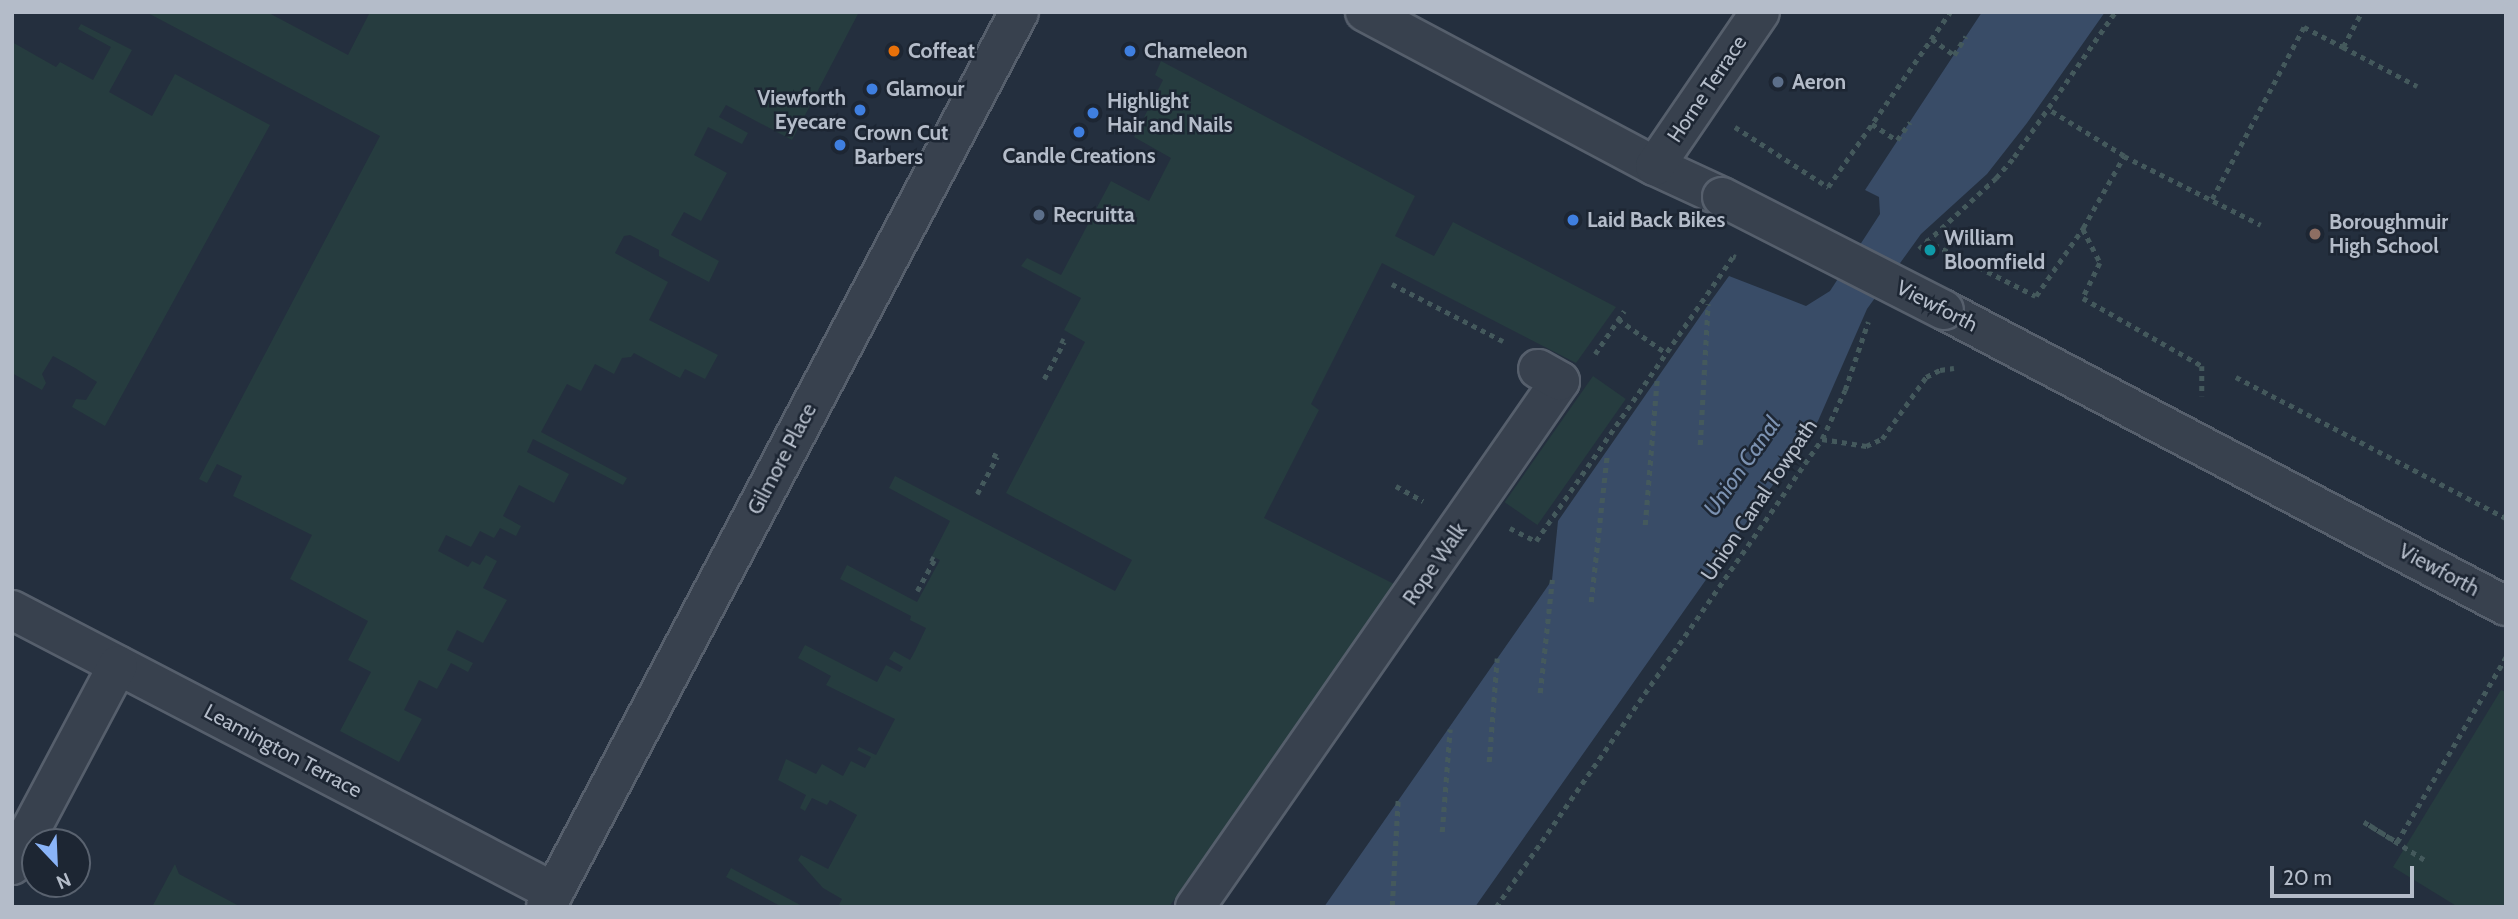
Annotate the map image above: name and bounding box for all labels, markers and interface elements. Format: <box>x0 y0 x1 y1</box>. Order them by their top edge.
street label: Horne Terrace <box>1662 31 1752 147</box>
place label: Coffeat <box>908 38 975 64</box>
place label: Chameleon <box>1144 38 1248 64</box>
marker: Coffeat <box>886 43 902 59</box>
marker: Chameleon <box>1122 43 1138 59</box>
place label: Aeron <box>1792 69 1846 95</box>
marker: Aeron <box>1770 74 1786 90</box>
place label: Glamour <box>886 76 965 102</box>
marker: Glamour <box>864 81 880 97</box>
place label: Viewforth Eyecare <box>757 85 846 135</box>
place label: Highlight Hair and Nails <box>1107 88 1233 138</box>
marker: Viewforth Eyecare <box>852 102 868 118</box>
marker: Highlight Hair and Nails <box>1085 105 1101 121</box>
place label: Crown Cut Barbers <box>854 120 948 170</box>
marker: Candle Creations <box>1071 124 1087 140</box>
marker: Crown Cut Barbers <box>832 137 848 153</box>
place label: Candle Creations <box>1002 143 1156 169</box>
place label: Recruitta <box>1053 202 1135 228</box>
marker: Recruitta <box>1031 207 1047 223</box>
place label: Laid Back Bikes <box>1587 207 1725 233</box>
place label: Boroughmuir High School <box>2329 209 2448 259</box>
marker: Laid Back Bikes <box>1565 212 1581 228</box>
place label: William Bloomfield <box>1944 225 2045 275</box>
marker: Boroughmuir High School <box>2307 226 2323 242</box>
marker: William Bloomfield <box>1922 242 1938 258</box>
street label: Viewforth <box>1892 275 1982 337</box>
street label: Gilmore Place <box>742 399 822 519</box>
water label: Union Canal <box>1698 411 1786 521</box>
street label: Union Canal Towpath <box>1695 414 1823 586</box>
street label: Rope Walk <box>1398 518 1472 610</box>
street label: Viewforth <box>2394 538 2484 602</box>
street label: Leamington Terrace <box>200 699 366 803</box>
north arrow <box>21 828 91 898</box>
scale bar <box>2273 852 2416 896</box>
text: 20 m <box>2283 865 2332 890</box>
text: N <box>53 868 74 894</box>

